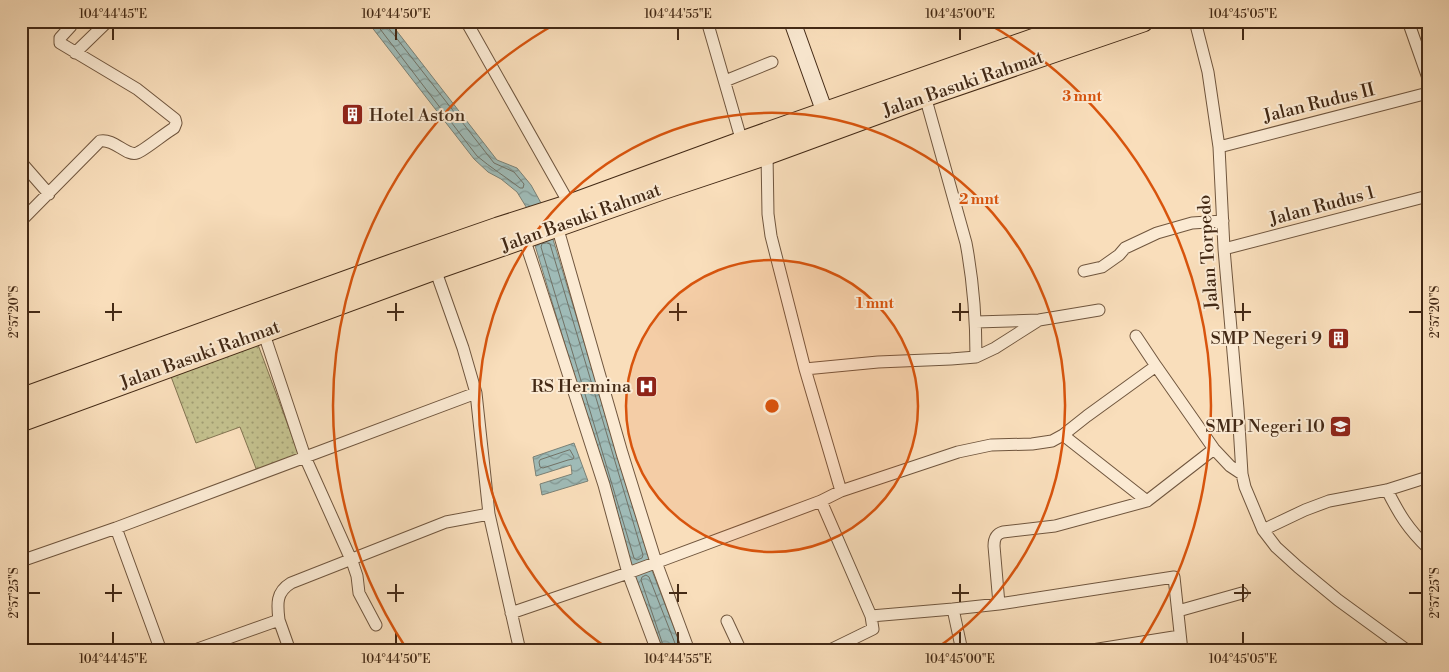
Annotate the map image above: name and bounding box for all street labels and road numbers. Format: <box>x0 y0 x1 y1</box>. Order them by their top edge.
street label: Jalan Basuki Rahmat <box>879 45 1047 123</box>
street label: Jalan Rudus II <box>1260 78 1377 128</box>
street label: Jalan Basuki Rahmat <box>497 178 665 258</box>
street label: Jalan Rudus 1 <box>1266 181 1377 231</box>
street label: Jalan Torpedo <box>1193 194 1224 311</box>
street label: Jalan Basuki Rahmat <box>116 315 284 395</box>

